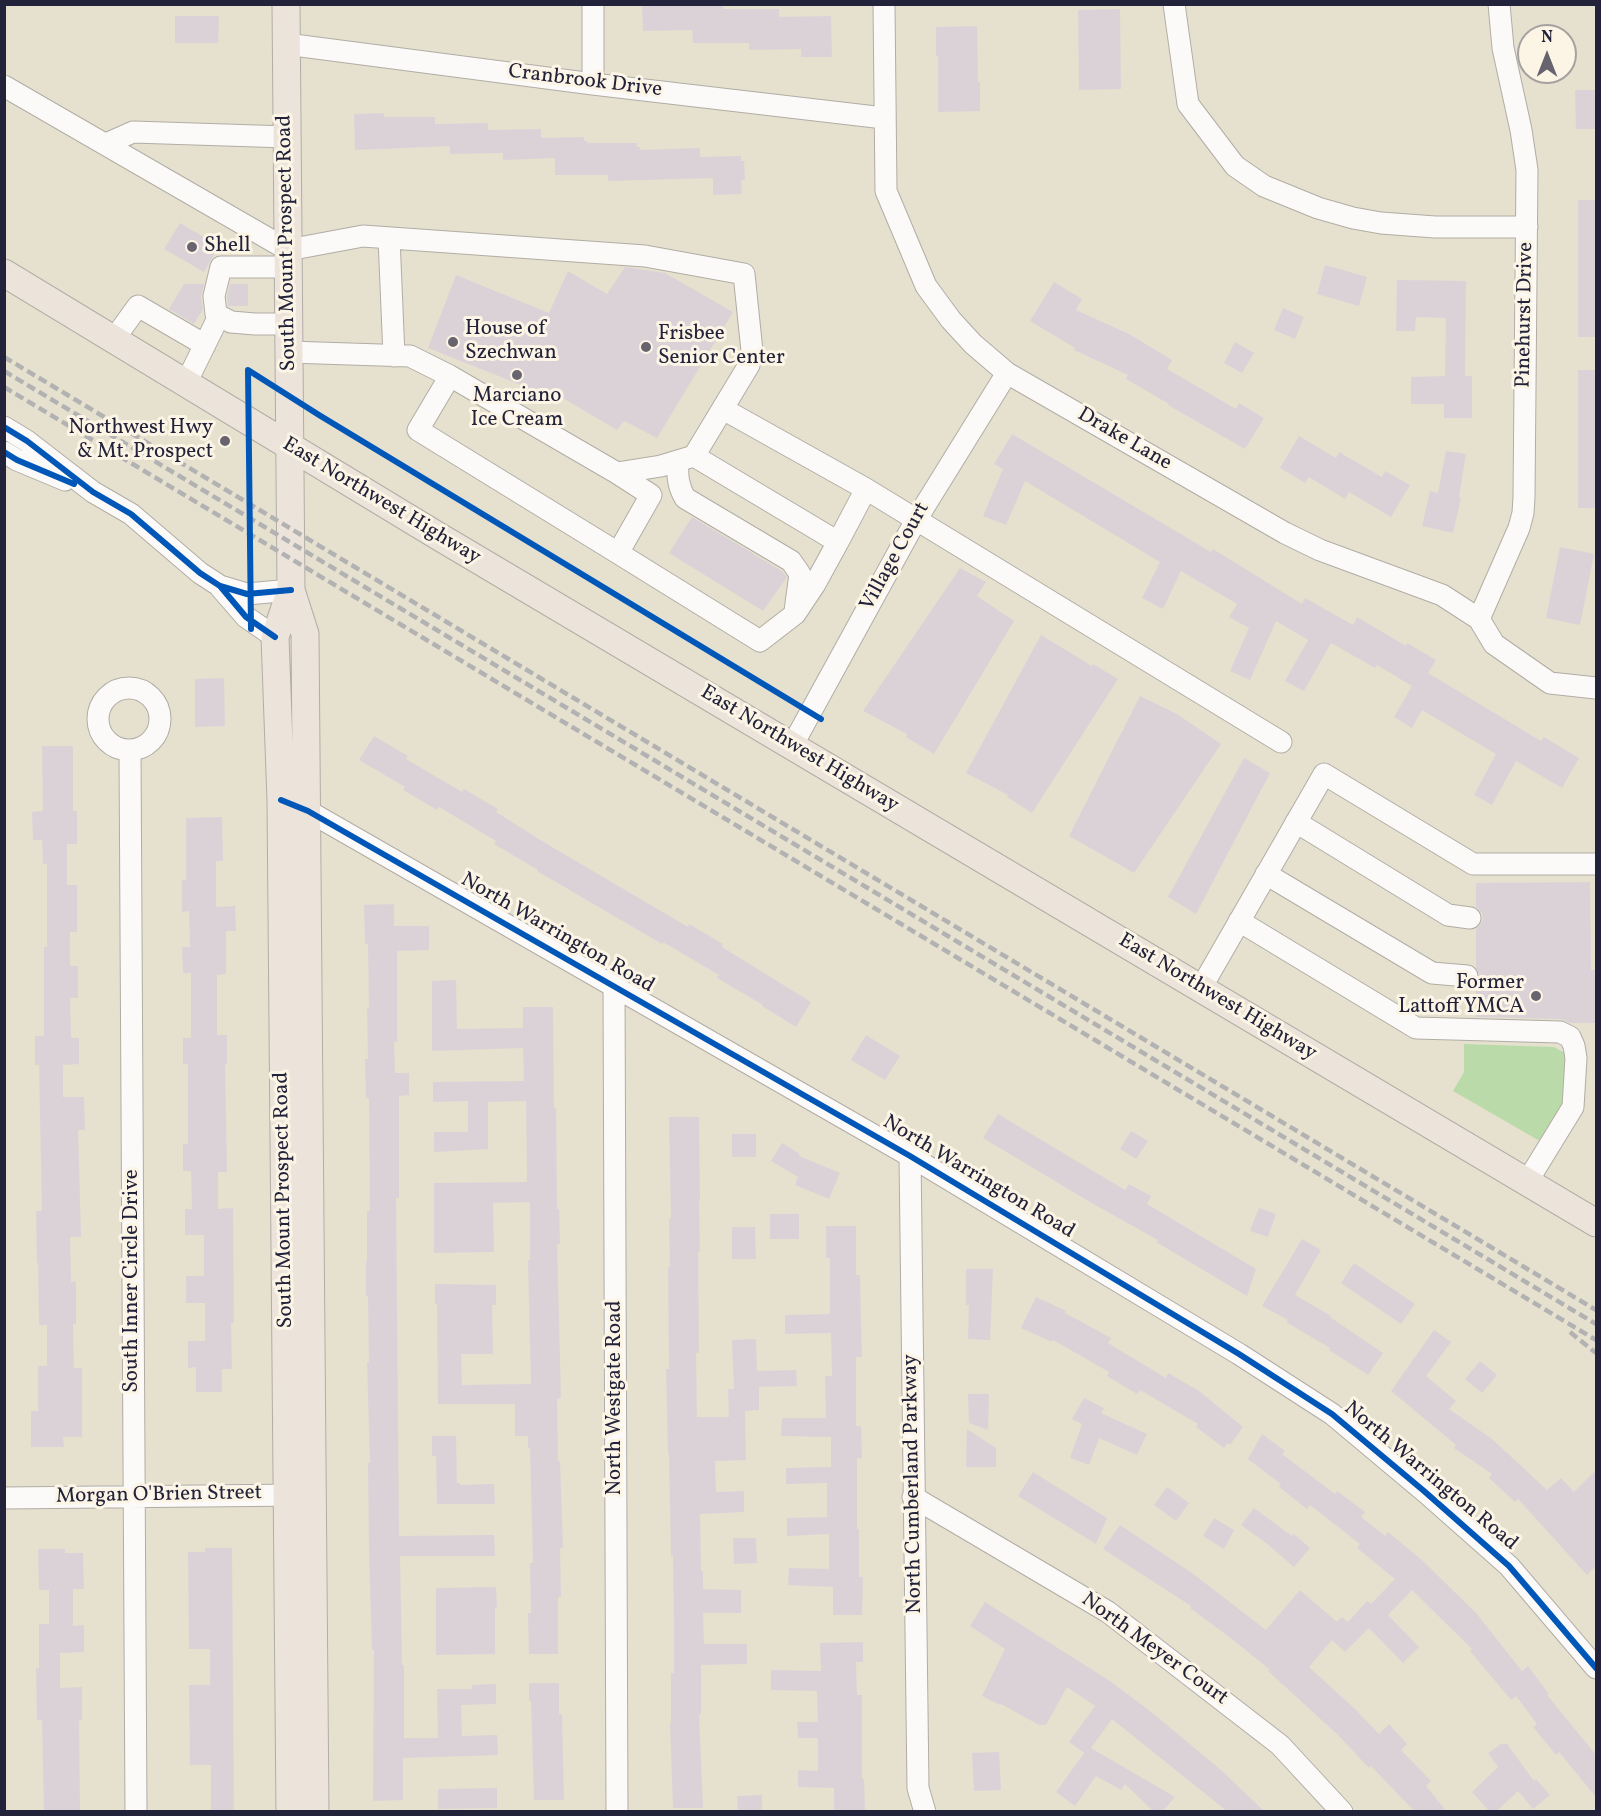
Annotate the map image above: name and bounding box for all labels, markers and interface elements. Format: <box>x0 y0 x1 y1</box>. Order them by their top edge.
north arrow <box>1517 24 1577 84</box>
text: N <box>1541 27 1553 49</box>
street label: Cranbrook Drive <box>507 60 663 104</box>
street label: South Mount Prospect Road <box>273 115 303 371</box>
place label: Shell <box>204 234 251 260</box>
marker: Shell <box>185 240 199 254</box>
street label: Pinehurst Drive <box>1512 242 1540 388</box>
place label: House of Szechwan <box>465 317 557 367</box>
place label: Frisbee Senior Center <box>658 322 785 372</box>
marker: House of Szechwan <box>446 335 460 349</box>
marker: Frisbee Senior Center <box>639 340 653 354</box>
marker: Marciano Ice Cream <box>510 368 524 382</box>
place label: Marciano Ice Cream <box>471 384 563 434</box>
street label: Drake Lane <box>1072 403 1176 477</box>
place label: Northwest Hwy & Mt. Prospect <box>68 416 213 466</box>
street label: East Northwest Highway <box>277 433 485 571</box>
marker: Northwest Hwy & Mt. Prospect <box>218 434 232 448</box>
street label: Village Court <box>856 498 936 616</box>
street label: East Northwest Highway <box>695 681 903 819</box>
street label: North Warrington Road <box>456 868 658 1000</box>
street label: East Northwest Highway <box>1113 929 1321 1067</box>
place label: Former Lattoff YMCA <box>1398 971 1524 1021</box>
marker: Former Lattoff YMCA <box>1529 989 1543 1003</box>
street label: South Mount Prospect Road <box>270 1072 300 1328</box>
street label: North Warrington Road <box>877 1111 1079 1245</box>
street label: South Inner Circle Drive <box>120 1169 146 1393</box>
street label: North Westgate Road <box>603 1301 629 1495</box>
street label: North Cumberland Parkway <box>899 1354 929 1614</box>
street label: North Warrington Road <box>1338 1397 1522 1557</box>
street label: Morgan O'Brien Street <box>56 1482 262 1510</box>
street label: North Meyer Court <box>1076 1588 1232 1712</box>

